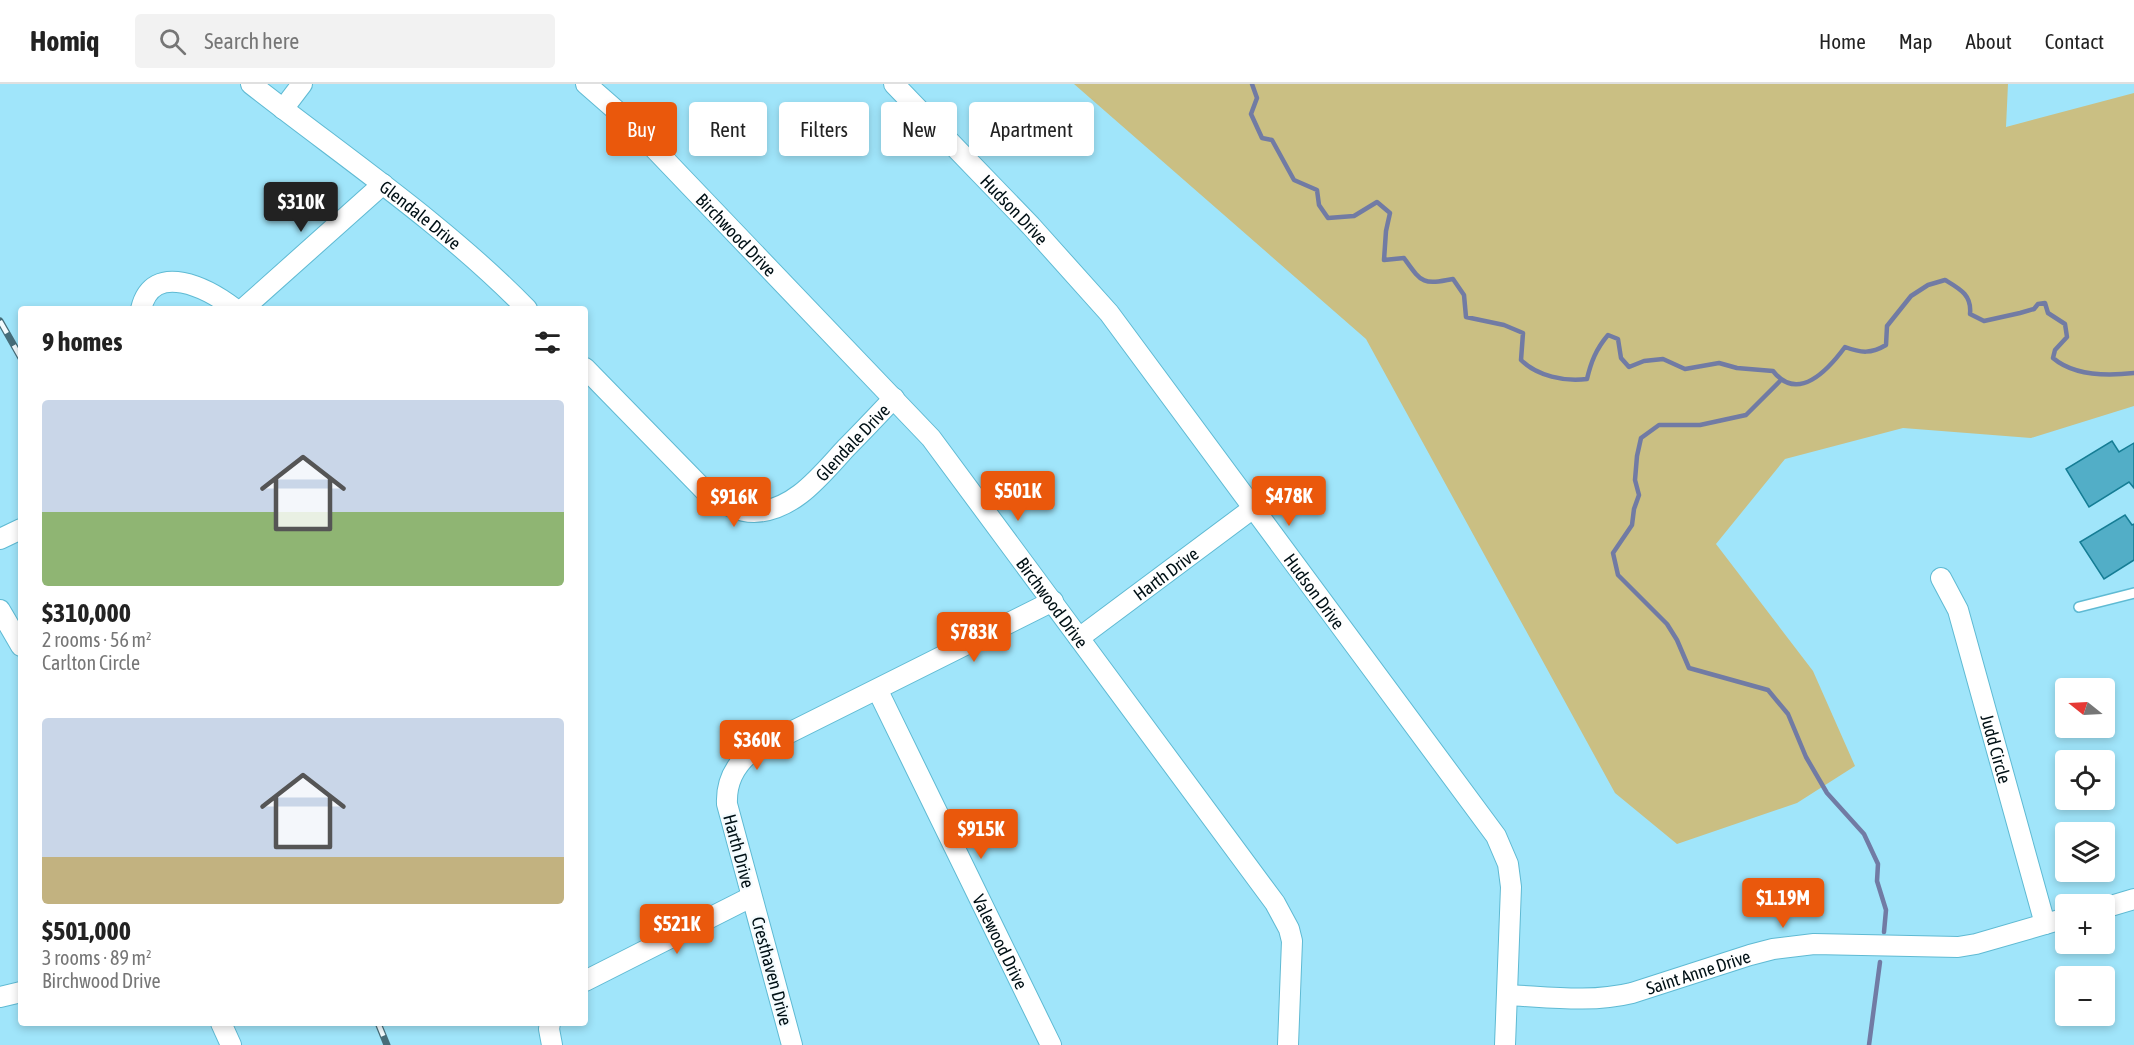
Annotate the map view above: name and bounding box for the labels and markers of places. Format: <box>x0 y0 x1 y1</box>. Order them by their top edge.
pin: $310K <box>259 182 343 233</box>
pin: $501K <box>976 471 1060 522</box>
pin: $478K <box>1247 476 1331 527</box>
pin: $916K <box>692 477 776 528</box>
pin: $783K <box>932 612 1016 663</box>
pin: $360K <box>715 720 799 771</box>
pin: $915K <box>939 809 1023 860</box>
pin: $1.19M <box>1734 878 1832 929</box>
pin: $521K <box>635 904 719 955</box>

